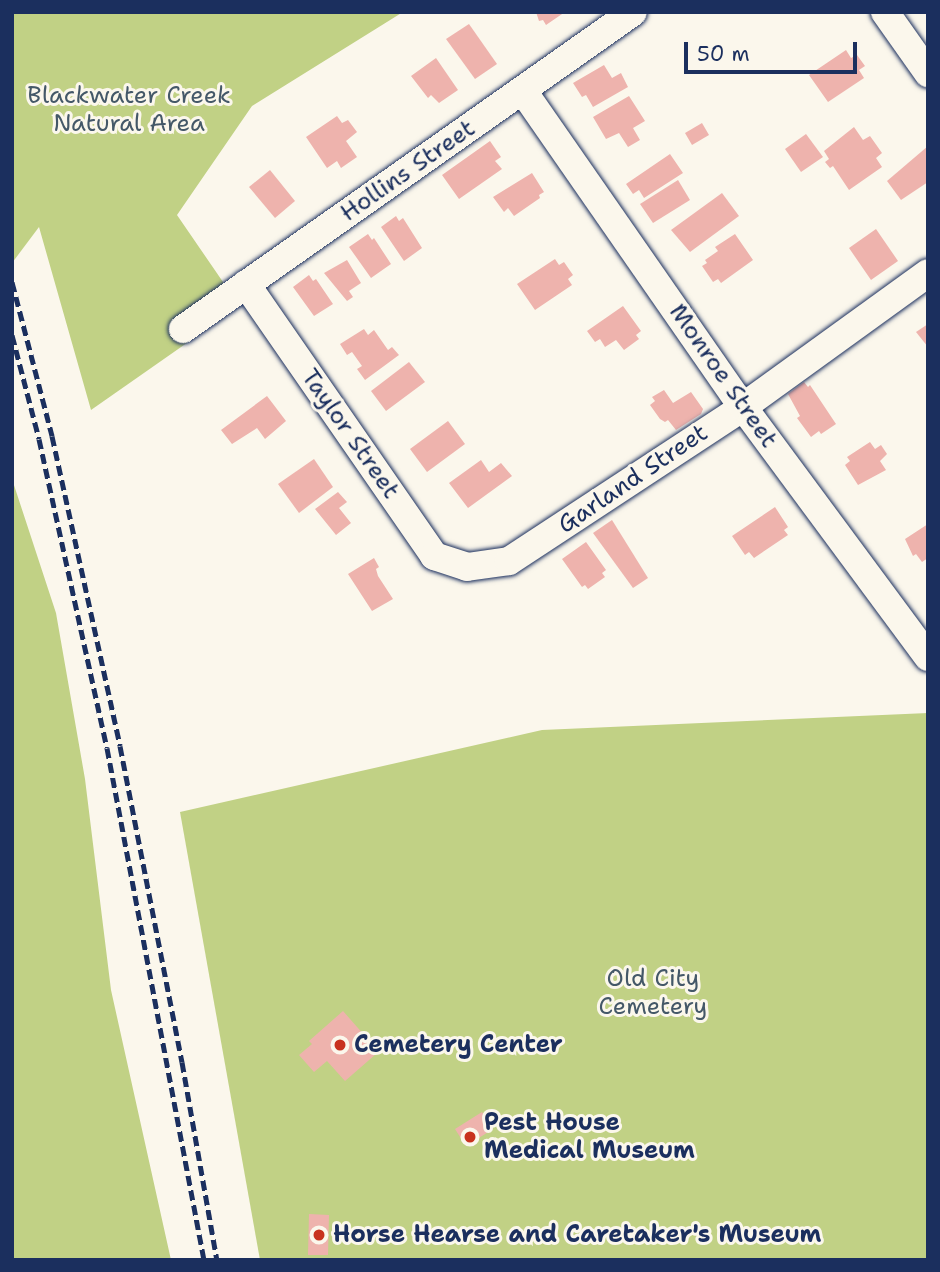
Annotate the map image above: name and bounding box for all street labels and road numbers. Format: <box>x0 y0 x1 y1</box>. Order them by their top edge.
street label: Hollins Street <box>335 114 481 228</box>
street label: Monroe Street <box>663 299 783 453</box>
street label: Taylor Street <box>295 364 405 504</box>
street label: Garland Street <box>553 418 713 540</box>

